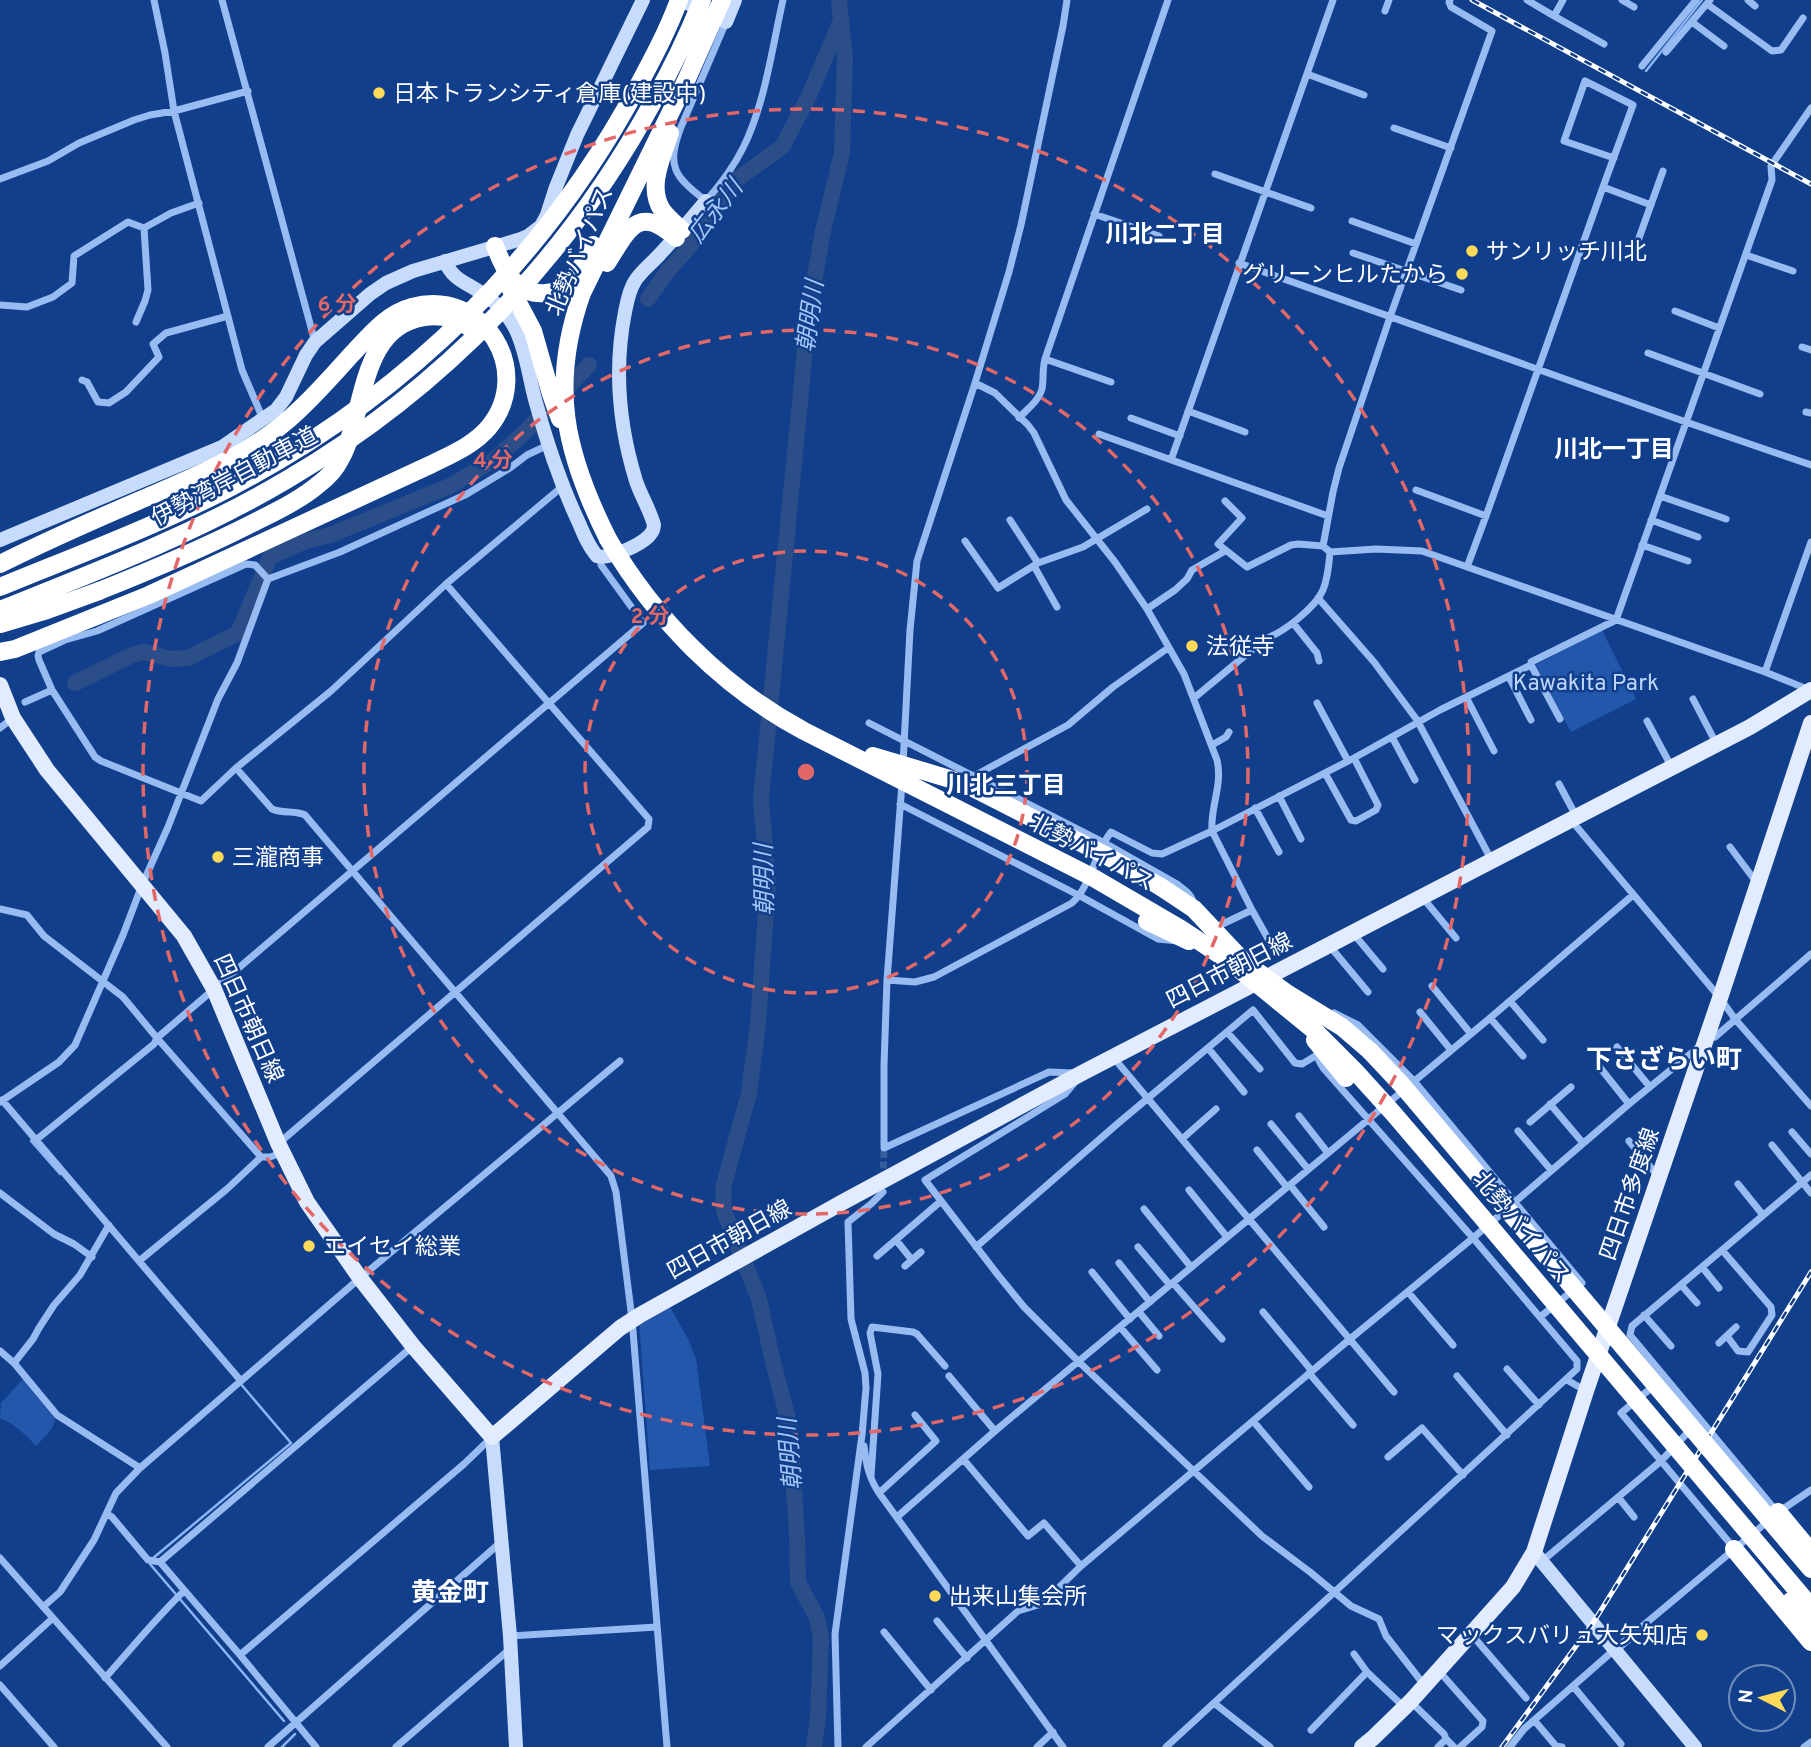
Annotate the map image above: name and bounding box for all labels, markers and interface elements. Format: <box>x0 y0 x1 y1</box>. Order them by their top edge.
place label: 日本トランシティ倉庫(建設中) <box>393 81 706 110</box>
marker: 日本トランシティ倉庫(建設中) <box>371 85 387 101</box>
water label: 広永川 <box>683 172 752 250</box>
street label: 北勢バイパス <box>541 183 622 321</box>
district label: 川北二丁目 <box>1105 221 1225 251</box>
place label: サンリッチ川北 <box>1486 239 1647 268</box>
marker: サンリッチ川北 <box>1464 243 1480 259</box>
place label: グリーンヒルたから <box>1242 262 1448 291</box>
marker: グリーンヒルたから <box>1454 266 1470 282</box>
water label: 朝明川 <box>792 276 832 354</box>
text: 6 分 <box>317 292 357 319</box>
street label: 伊勢湾岸自動車道 <box>147 422 323 534</box>
district label: 川北一丁目 <box>1554 436 1674 466</box>
text: 4 分 <box>473 448 513 475</box>
text: 2 分 <box>630 604 670 631</box>
place label: 法従寺 <box>1206 634 1275 663</box>
marker: 法従寺 <box>1184 638 1200 654</box>
park label: Kawakita Park <box>1513 670 1659 699</box>
centre of rings <box>794 760 818 784</box>
district label: 川北三丁目 <box>946 772 1066 802</box>
street label: 北勢バイパス <box>1023 809 1158 899</box>
water label: 朝明川 <box>750 841 782 916</box>
place label: 三瀧商事 <box>232 845 324 874</box>
marker: 三瀧商事 <box>210 849 226 865</box>
street label: 四日市朝日線 <box>1162 928 1298 1016</box>
street label: 四日市朝日線 <box>205 950 288 1088</box>
district label: 下さざらい町 <box>1586 1045 1742 1078</box>
street label: 四日市多度線 <box>1595 1125 1668 1265</box>
street label: 北勢バイパス <box>1465 1167 1575 1291</box>
street label: 四日市朝日線 <box>663 1195 798 1287</box>
place label: エイセイ総業 <box>323 1234 461 1263</box>
marker: エイセイ総業 <box>301 1238 317 1254</box>
water label: 朝明川 <box>774 1414 810 1491</box>
district label: 黄金町 <box>411 1578 489 1611</box>
place label: 出来山集会所 <box>949 1584 1087 1613</box>
marker: 出来山集会所 <box>927 1588 943 1604</box>
place label: マックスバリュ大矢知店 <box>1436 1623 1688 1652</box>
marker: マックスバリュ大矢知店 <box>1694 1627 1710 1643</box>
north arrow <box>1727 1663 1797 1733</box>
text: N <box>1734 1688 1760 1704</box>

